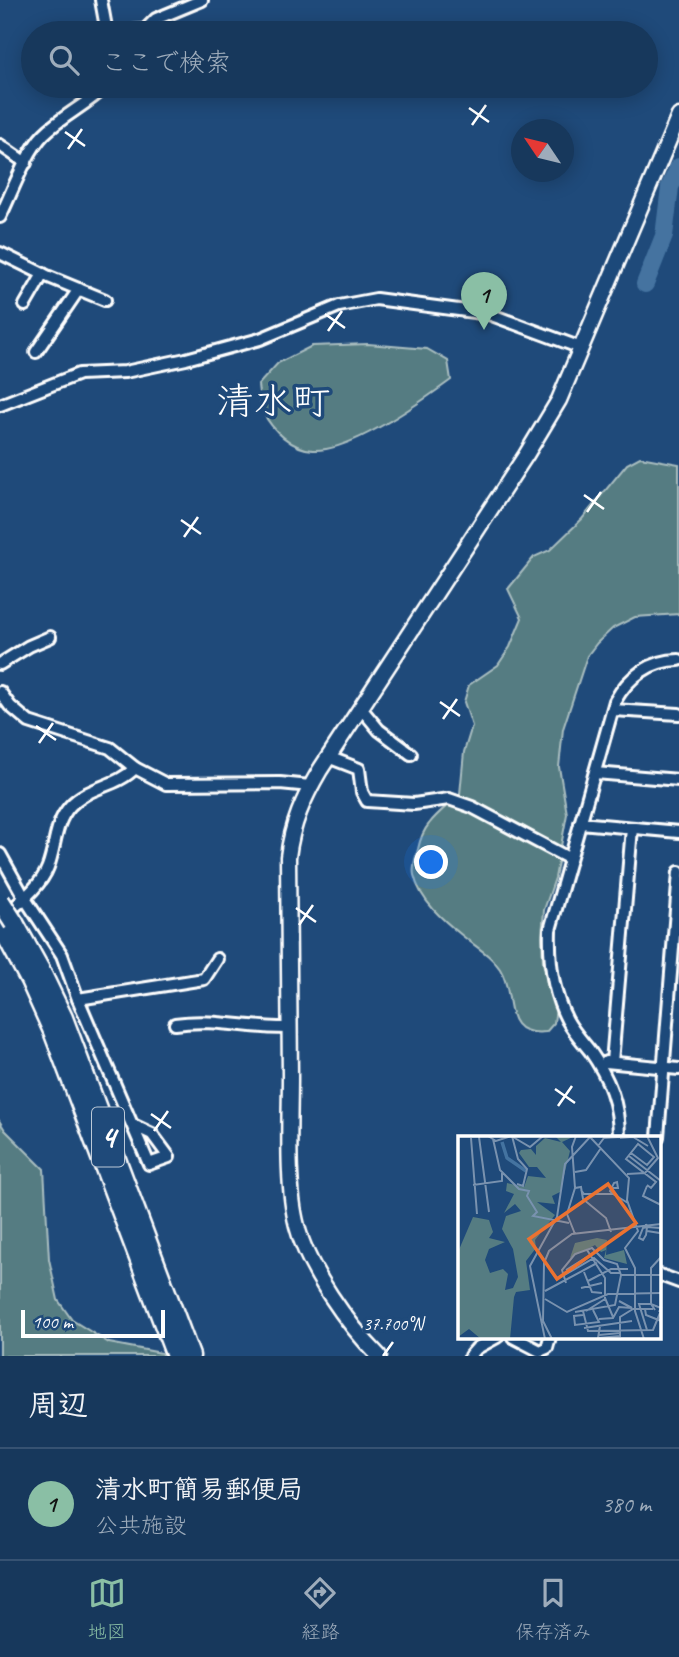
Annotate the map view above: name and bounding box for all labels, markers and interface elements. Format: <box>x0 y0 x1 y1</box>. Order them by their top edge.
search box <box>21 21 658 98</box>
icon: search <box>45 41 83 79</box>
text: ここで検索 <box>101 46 231 79</box>
north arrow <box>511 119 574 182</box>
pin: 1 <box>461 272 507 330</box>
district label: 清水町 <box>216 378 330 425</box>
your location <box>414 845 448 879</box>
road number: 4 <box>92 1107 124 1166</box>
inset map <box>458 1136 662 1338</box>
scale bar <box>21 1307 164 1339</box>
text: 100 m <box>32 1310 73 1334</box>
text: 37.700°N <box>363 1313 426 1335</box>
text: 周辺 <box>28 1386 88 1424</box>
text: 清水町簡易郵便局 <box>95 1473 303 1506</box>
text: 1 <box>46 1490 56 1519</box>
text: 380 m <box>602 1490 651 1519</box>
text: 公共施設 <box>95 1511 187 1540</box>
tab: 地図 <box>88 1574 126 1644</box>
tab: 経路 <box>301 1574 339 1644</box>
tab: 保存済み <box>515 1574 591 1644</box>

